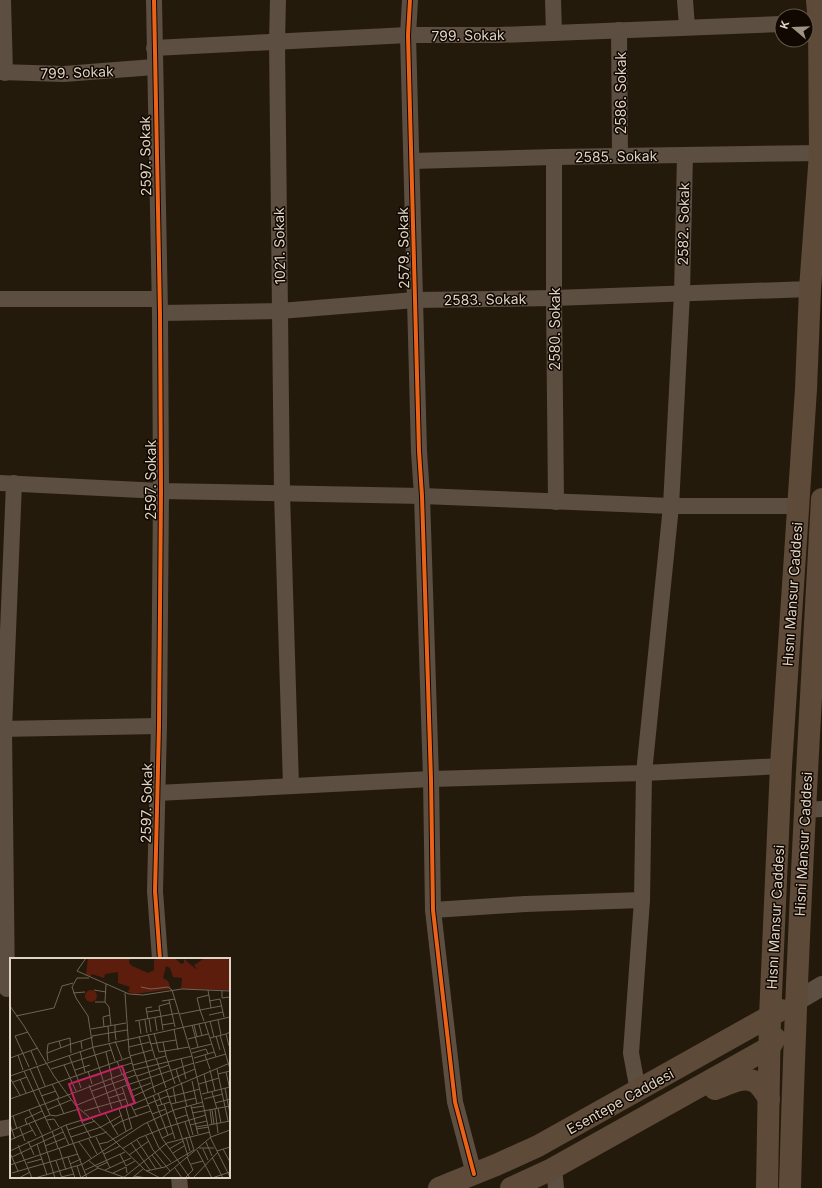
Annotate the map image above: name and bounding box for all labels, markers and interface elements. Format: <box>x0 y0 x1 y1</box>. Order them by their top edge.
north arrow <box>774 8 814 48</box>
text: K <box>777 19 792 31</box>
street label: 799. Sokak <box>431 26 505 44</box>
street label: 2586. Sokak <box>612 51 629 134</box>
street label: 799. Sokak <box>40 62 114 82</box>
street label: 2597. Sokak <box>136 115 154 196</box>
street label: 2585. Sokak <box>575 147 658 165</box>
street label: 2582. Sokak <box>674 182 692 266</box>
street label: 1021. Sokak <box>270 207 288 285</box>
street label: 2579. Sokak <box>394 207 412 289</box>
street label: 2580. Sokak <box>546 287 563 370</box>
street label: 2583. Sokak <box>444 290 527 308</box>
street label: 2597. Sokak <box>142 440 159 520</box>
street label: Hısnı Mansur Caddesi <box>778 521 806 667</box>
street label: 2597. Sokak <box>137 762 155 843</box>
street label: Hisni Mansur Caddesi <box>791 771 815 917</box>
street label: Hısnı Mansur Caddesi <box>763 844 787 990</box>
inset map <box>10 958 230 1178</box>
street label: Esentepe Caddesi <box>564 1065 676 1137</box>

